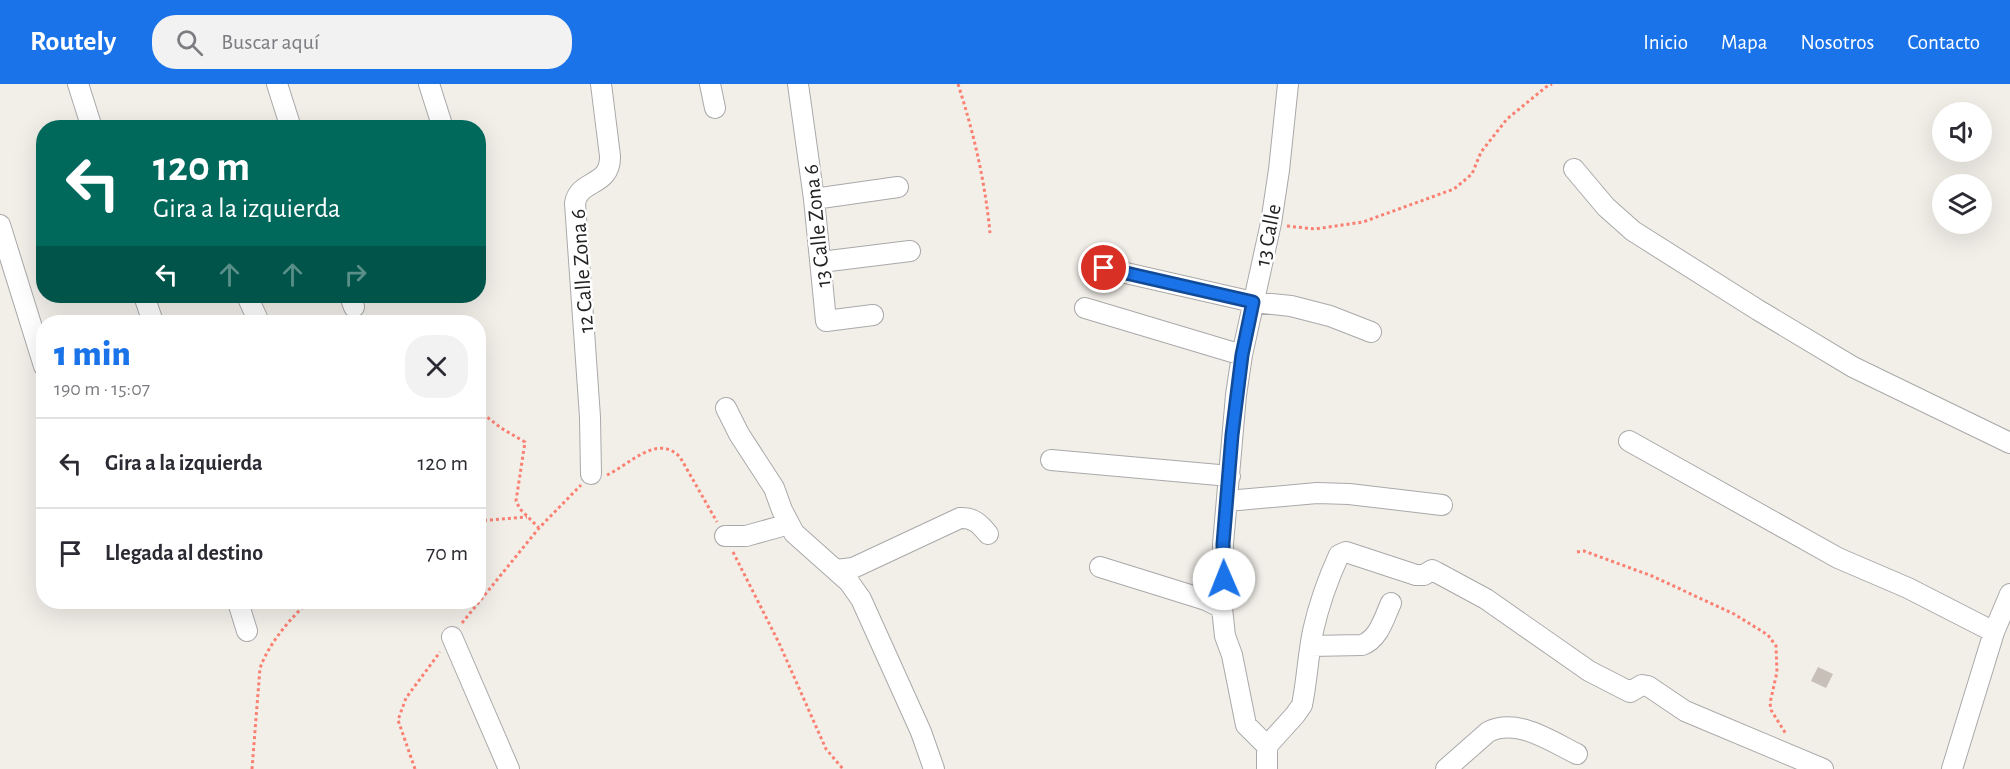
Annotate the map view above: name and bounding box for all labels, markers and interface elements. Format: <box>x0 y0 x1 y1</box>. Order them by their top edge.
search box <box>152 15 572 69</box>
icon: search <box>173 26 206 59</box>
text: Routely <box>30 28 116 56</box>
text: Buscar aquí <box>221 31 319 53</box>
text: Inicio <box>1643 32 1688 53</box>
text: Mapa <box>1721 32 1768 53</box>
text: Nosotros <box>1801 32 1874 53</box>
text: Contacto <box>1907 32 1980 53</box>
map controls <box>1932 102 1992 234</box>
button: sound <box>1932 102 1992 162</box>
icon: left <box>54 144 132 222</box>
text: 120 m <box>153 146 250 188</box>
street label: 13 Calle Zona 6 <box>800 163 834 289</box>
button: layers <box>1932 174 1992 234</box>
text: Gira a la izquierda <box>153 195 341 222</box>
street label: 13 Calle <box>1251 202 1285 268</box>
street label: 12 Calle Zona 6 <box>567 208 597 334</box>
pin <box>1078 242 1129 293</box>
icon: arrive <box>1087 251 1120 284</box>
icon: left <box>150 258 183 291</box>
icon: ahead <box>213 258 246 291</box>
icon: ahead <box>276 258 309 291</box>
icon: right <box>339 258 372 291</box>
button: close <box>405 335 468 398</box>
text: 1 min <box>54 336 131 372</box>
text: 190 m · 15:07 <box>54 379 150 399</box>
icon: left <box>54 447 87 480</box>
text: Gira a la izquierda <box>105 452 263 474</box>
text: 120 m <box>418 452 468 474</box>
icon: arrive <box>54 537 87 570</box>
text: Llegada al destino <box>105 542 263 564</box>
text: 70 m <box>426 542 468 564</box>
position arrow <box>1192 547 1256 611</box>

